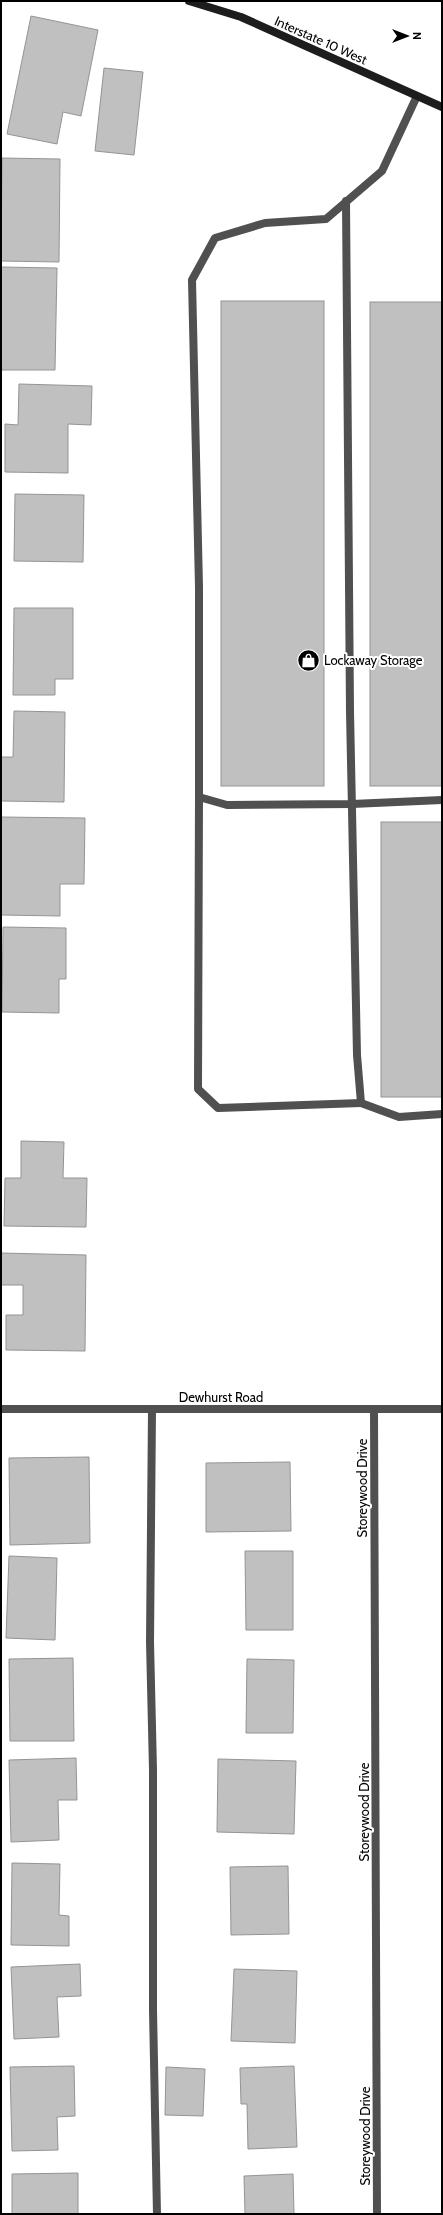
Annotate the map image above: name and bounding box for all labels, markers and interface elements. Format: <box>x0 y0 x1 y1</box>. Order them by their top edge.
street label: Interstate 10 West <box>272 12 370 68</box>
north arrow <box>387 16 427 56</box>
text: N <box>410 32 424 40</box>
shop icon: Lockaway Storage <box>295 647 321 673</box>
place label: Lockaway Storage <box>324 652 423 668</box>
street label: Dewhurst Road <box>179 1389 263 1405</box>
street label: Storeywood Drive <box>354 1438 370 1537</box>
street label: Storeywood Drive <box>356 1762 372 1861</box>
street label: Storeywood Drive <box>357 2086 373 2185</box>

